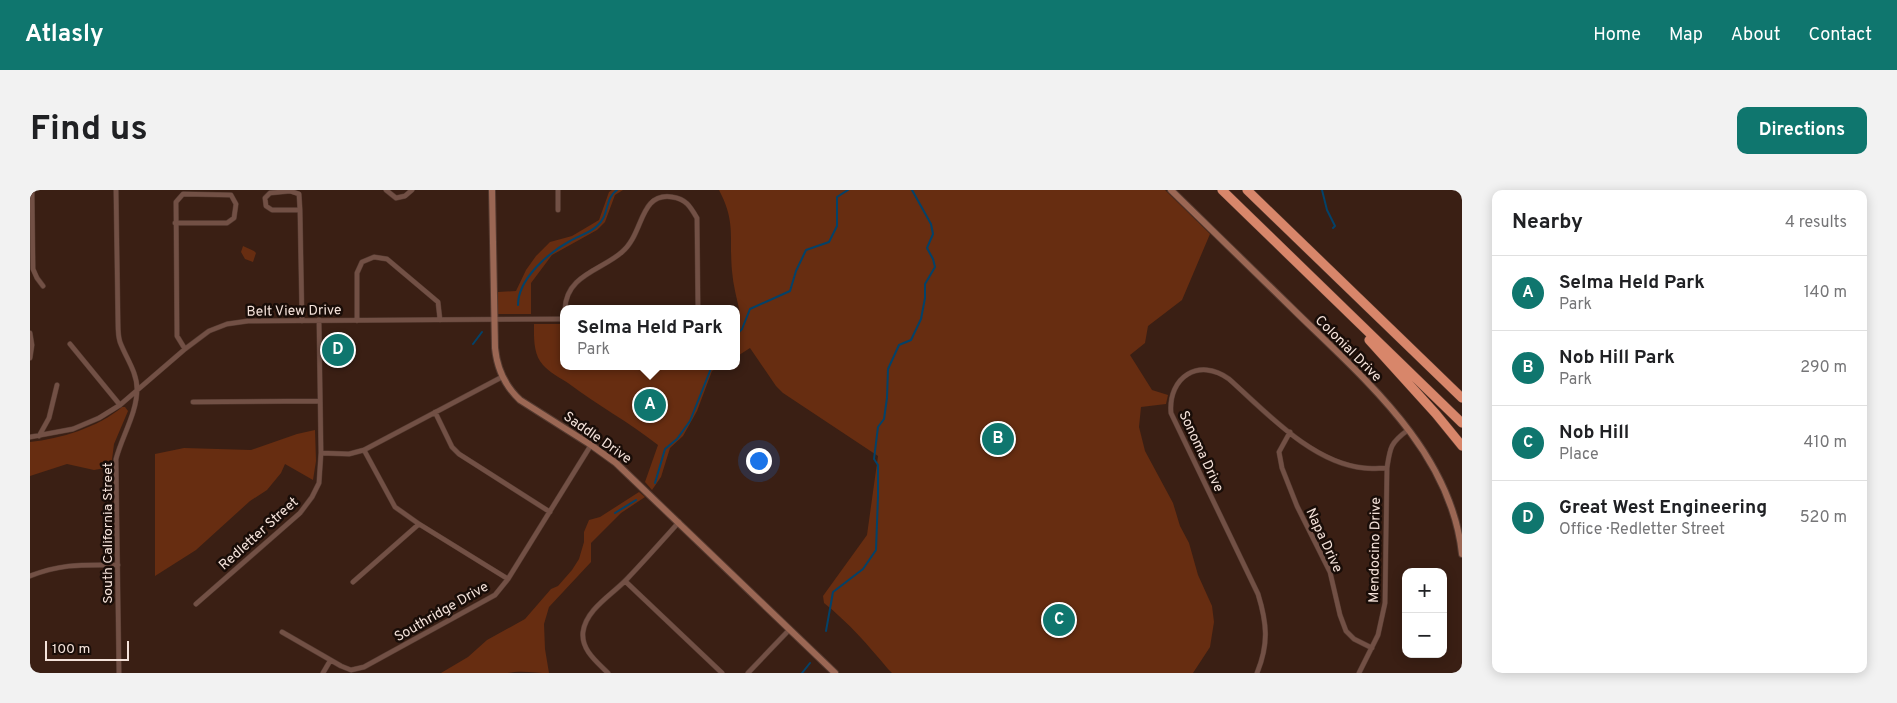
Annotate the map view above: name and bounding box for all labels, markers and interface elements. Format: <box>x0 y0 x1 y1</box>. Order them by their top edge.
text: Atlasly <box>25 20 104 50</box>
text: Home <box>1593 24 1641 47</box>
text: Map <box>1669 24 1703 47</box>
text: About <box>1731 24 1780 47</box>
text: Contact <box>1808 24 1872 47</box>
button: Directions <box>1737 107 1867 154</box>
text: Find us <box>30 108 148 152</box>
text: Nearby <box>1512 209 1583 236</box>
text: 4 results <box>1785 213 1847 233</box>
text: Selma Held Park <box>1559 271 1705 295</box>
text: A <box>1522 283 1534 303</box>
text: 140 m <box>1804 283 1847 303</box>
text: Park <box>1559 295 1592 315</box>
street label: Belt View Drive <box>246 302 342 321</box>
popup <box>560 305 740 370</box>
street label: Colonial Drive <box>1311 312 1385 386</box>
text: Selma Held Park <box>577 316 723 340</box>
pin: D <box>322 331 354 369</box>
text: Park <box>577 340 610 360</box>
text: Nob Hill Park <box>1559 346 1675 370</box>
text: B <box>1522 358 1534 378</box>
text: 290 m <box>1800 358 1847 378</box>
text: Park <box>1559 370 1592 390</box>
pin: A <box>634 386 666 424</box>
street label: Sonoma Drive <box>1174 408 1227 495</box>
street label: Saddle Drive <box>560 409 635 468</box>
pin: B <box>982 420 1014 458</box>
text: Nob Hill <box>1559 421 1629 445</box>
text: C <box>1523 433 1533 453</box>
text: 410 m <box>1804 433 1847 453</box>
text: Place <box>1559 445 1599 465</box>
your location <box>746 448 772 474</box>
street label: South California Street <box>100 462 117 604</box>
street label: Redletter Street <box>216 494 302 574</box>
text: Great West Engineering <box>1559 496 1767 520</box>
street label: Mendocino Drive <box>1366 497 1385 603</box>
street label: Napa Drive <box>1301 506 1346 575</box>
text: D <box>1522 508 1534 528</box>
text: 520 m <box>1800 508 1847 528</box>
text: Office · Redletter Street <box>1559 520 1725 540</box>
map controls <box>1402 568 1447 658</box>
button: + <box>1402 568 1447 613</box>
street label: Southridge Drive <box>392 579 492 646</box>
pin: C <box>1043 601 1075 639</box>
button: − <box>1402 613 1447 658</box>
scale bar <box>45 638 129 661</box>
text: 100 m <box>52 641 90 658</box>

